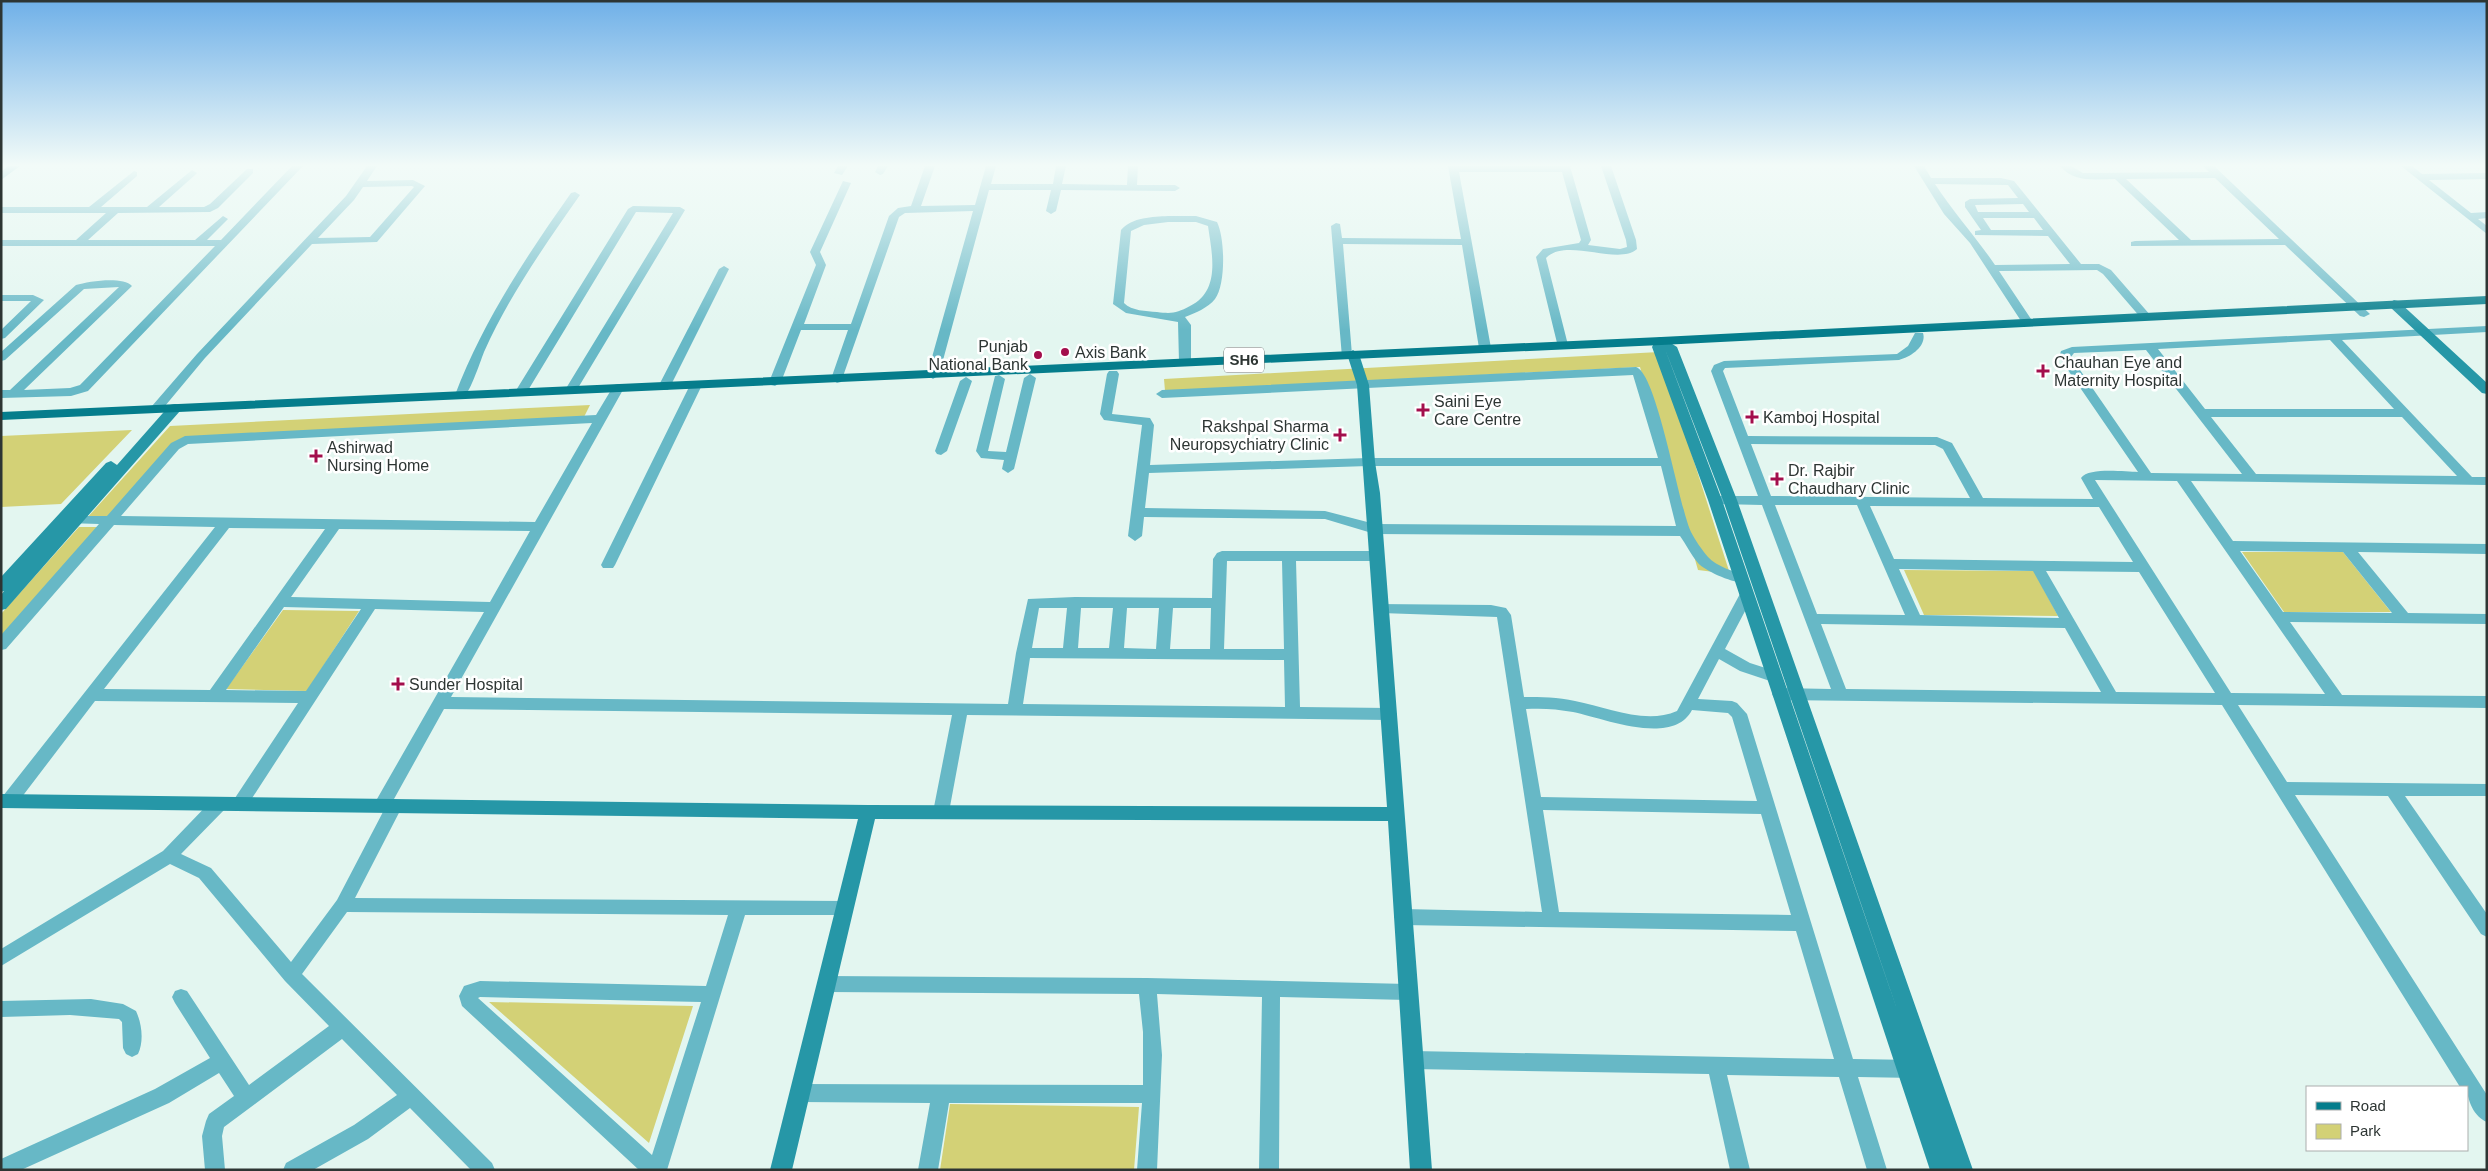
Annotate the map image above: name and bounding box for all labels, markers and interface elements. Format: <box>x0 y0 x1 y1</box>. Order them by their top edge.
place label: Punjab National Bank <box>928 338 1029 373</box>
place label: Axis Bank <box>1075 344 1147 361</box>
marker: Axis Bank <box>1059 346 1071 358</box>
road number: SH6 <box>1224 348 1264 372</box>
marker: Punjab National Bank <box>1032 349 1044 361</box>
place label: Chauhan Eye and Maternity Hospital <box>2054 354 2182 389</box>
marker: Chauhan Eye and Maternity Hospital <box>2036 364 2050 378</box>
place label: Saini Eye Care Centre <box>1434 393 1521 428</box>
marker: Saini Eye Care Centre <box>1416 403 1430 417</box>
place label: Kamboj Hospital <box>1763 409 1880 426</box>
marker: Kamboj Hospital <box>1745 410 1759 424</box>
place label: Rakshpal Sharma Neuropsychiatry Clinic <box>1170 418 1329 453</box>
marker: Rakshpal Sharma Neuropsychiatry Clinic <box>1333 428 1347 442</box>
place label: Ashirwad Nursing Home <box>327 439 429 474</box>
marker: Ashirwad Nursing Home <box>309 449 323 463</box>
place label: Dr. Rajbir Chaudhary Clinic <box>1788 462 1910 497</box>
marker: Dr. Rajbir Chaudhary Clinic <box>1770 472 1784 486</box>
place label: Sunder Hospital <box>409 676 523 693</box>
marker: Sunder Hospital <box>391 677 405 691</box>
legend <box>2306 1086 2468 1151</box>
text: Road <box>2350 1097 2386 1114</box>
text: Park <box>2350 1122 2381 1139</box>

